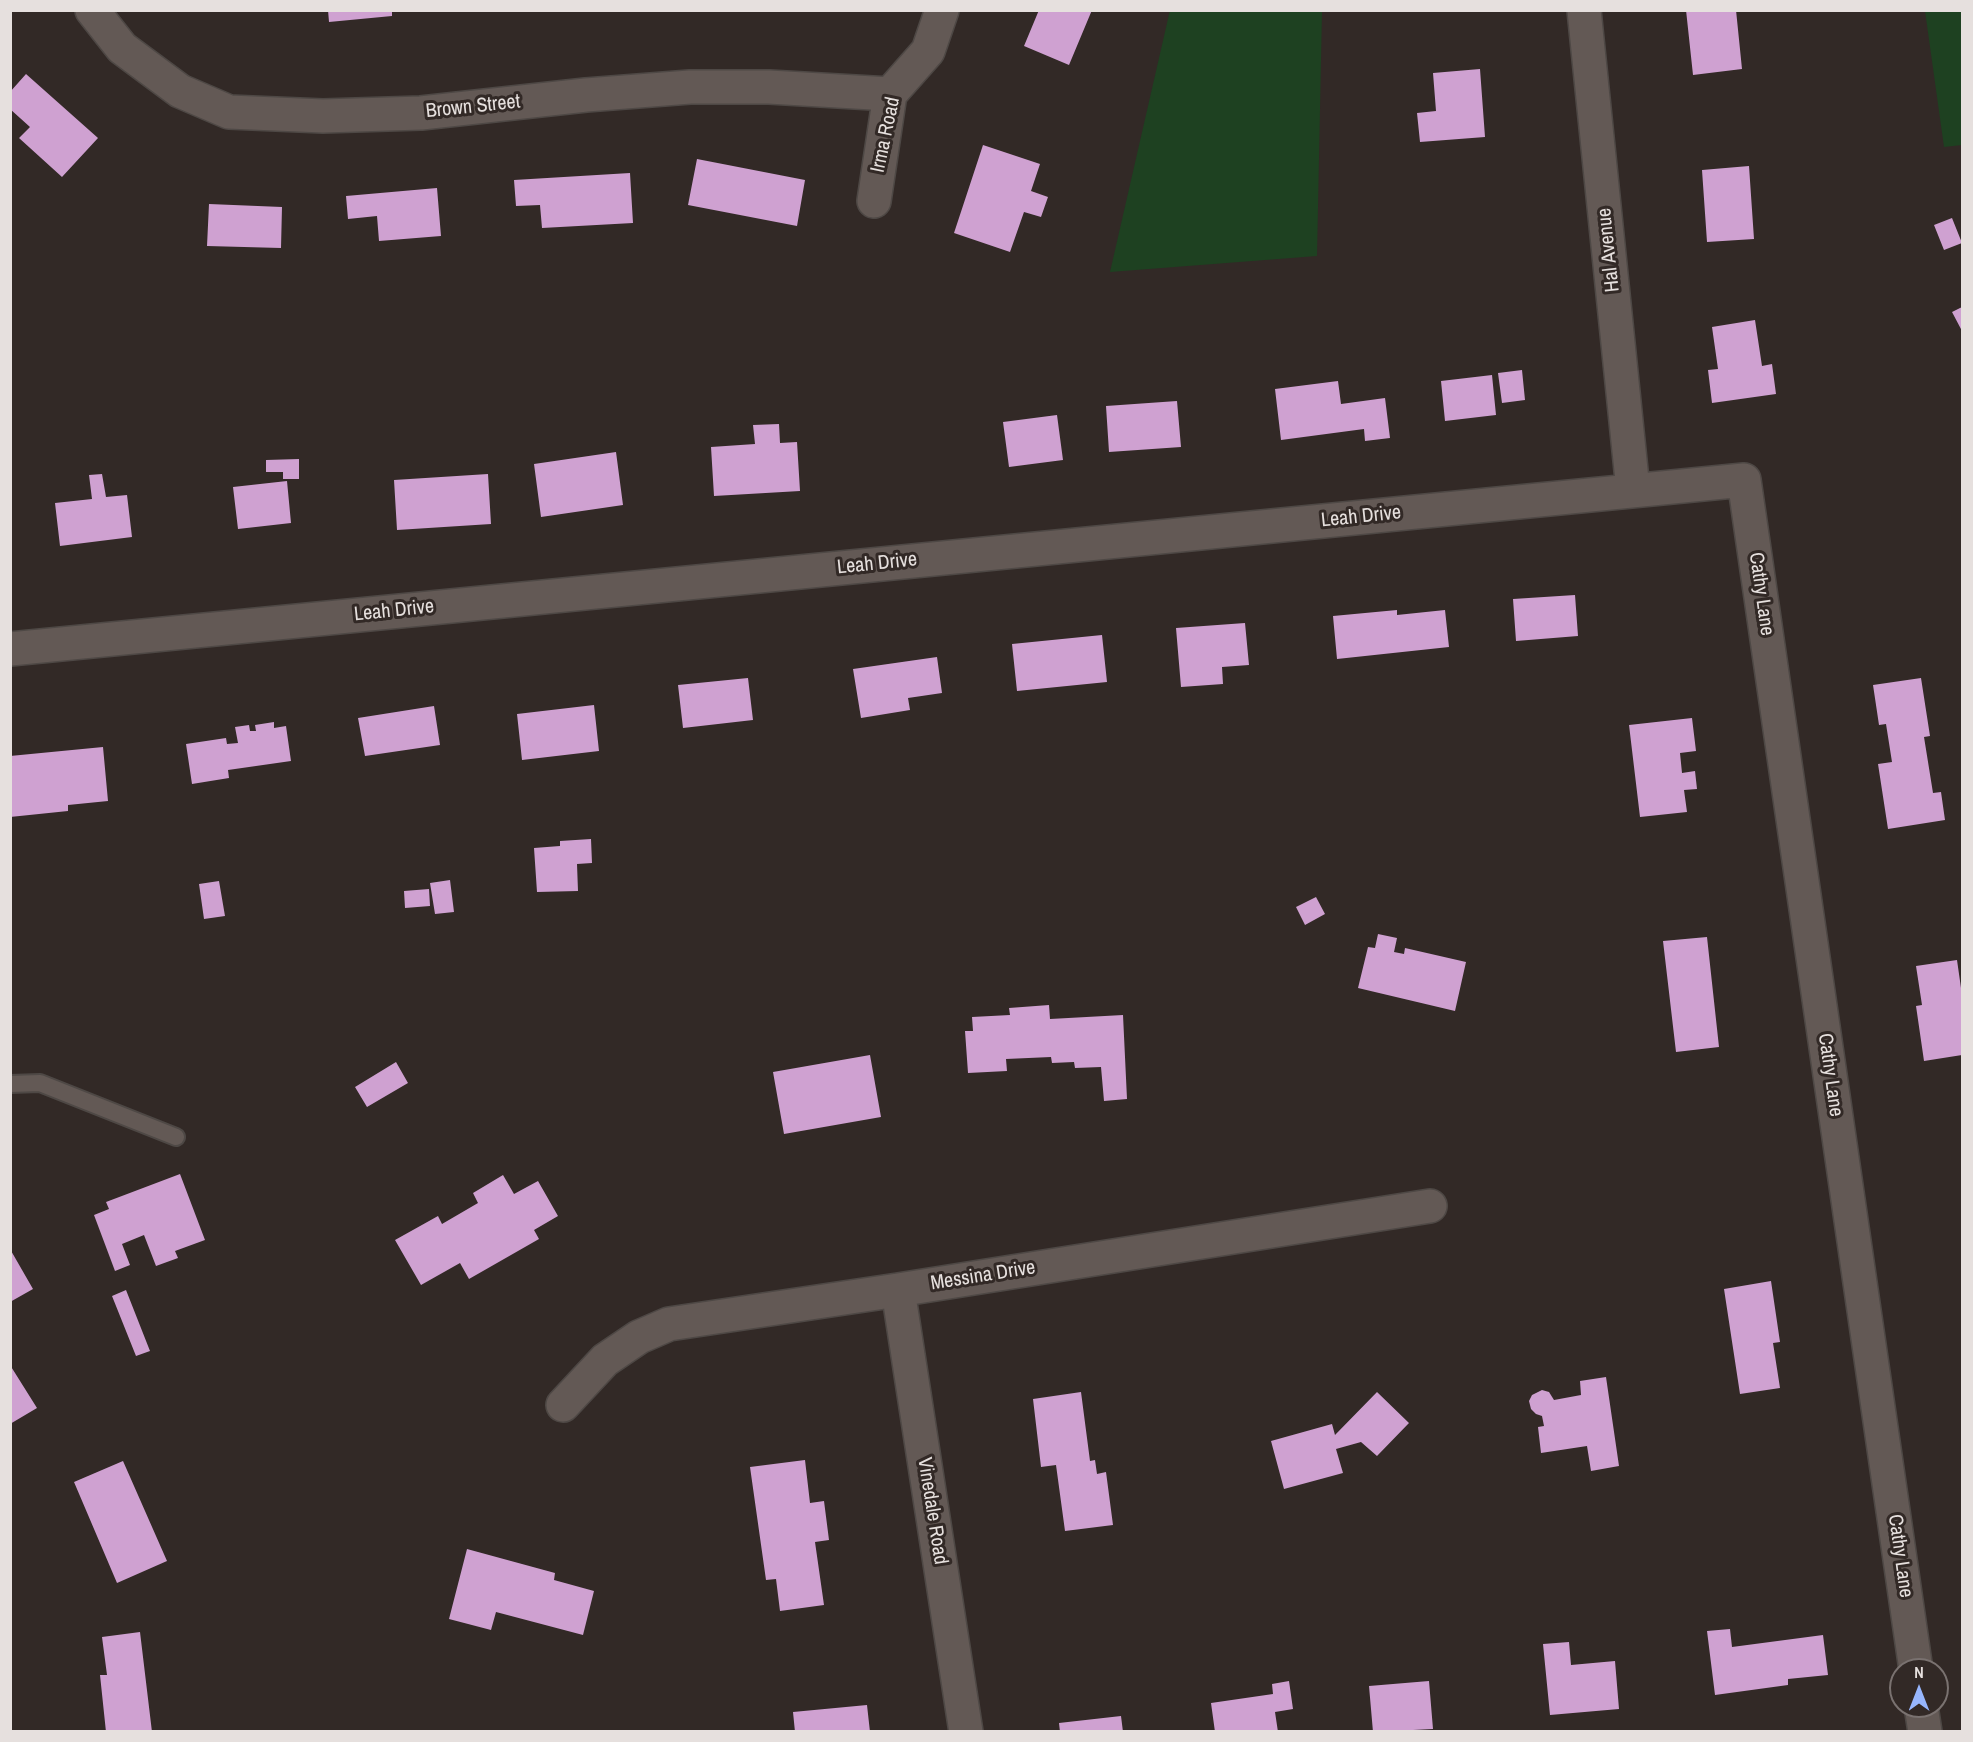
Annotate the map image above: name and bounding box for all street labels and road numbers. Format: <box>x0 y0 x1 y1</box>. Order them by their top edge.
street label: Brown Street <box>425 90 521 124</box>
street label: Irma Road <box>866 95 906 175</box>
street label: Hal Avenue <box>1593 207 1625 293</box>
street label: Leah Drive <box>1320 501 1402 533</box>
street label: Leah Drive <box>836 548 918 580</box>
street label: Cathy Lane <box>1743 551 1779 637</box>
street label: Leah Drive <box>353 595 435 627</box>
street label: Cathy Lane <box>1812 1032 1848 1118</box>
street label: Messina Drive <box>929 1256 1037 1296</box>
street label: Vinedale Road <box>912 1456 952 1566</box>
street label: Cathy Lane <box>1882 1513 1918 1599</box>

